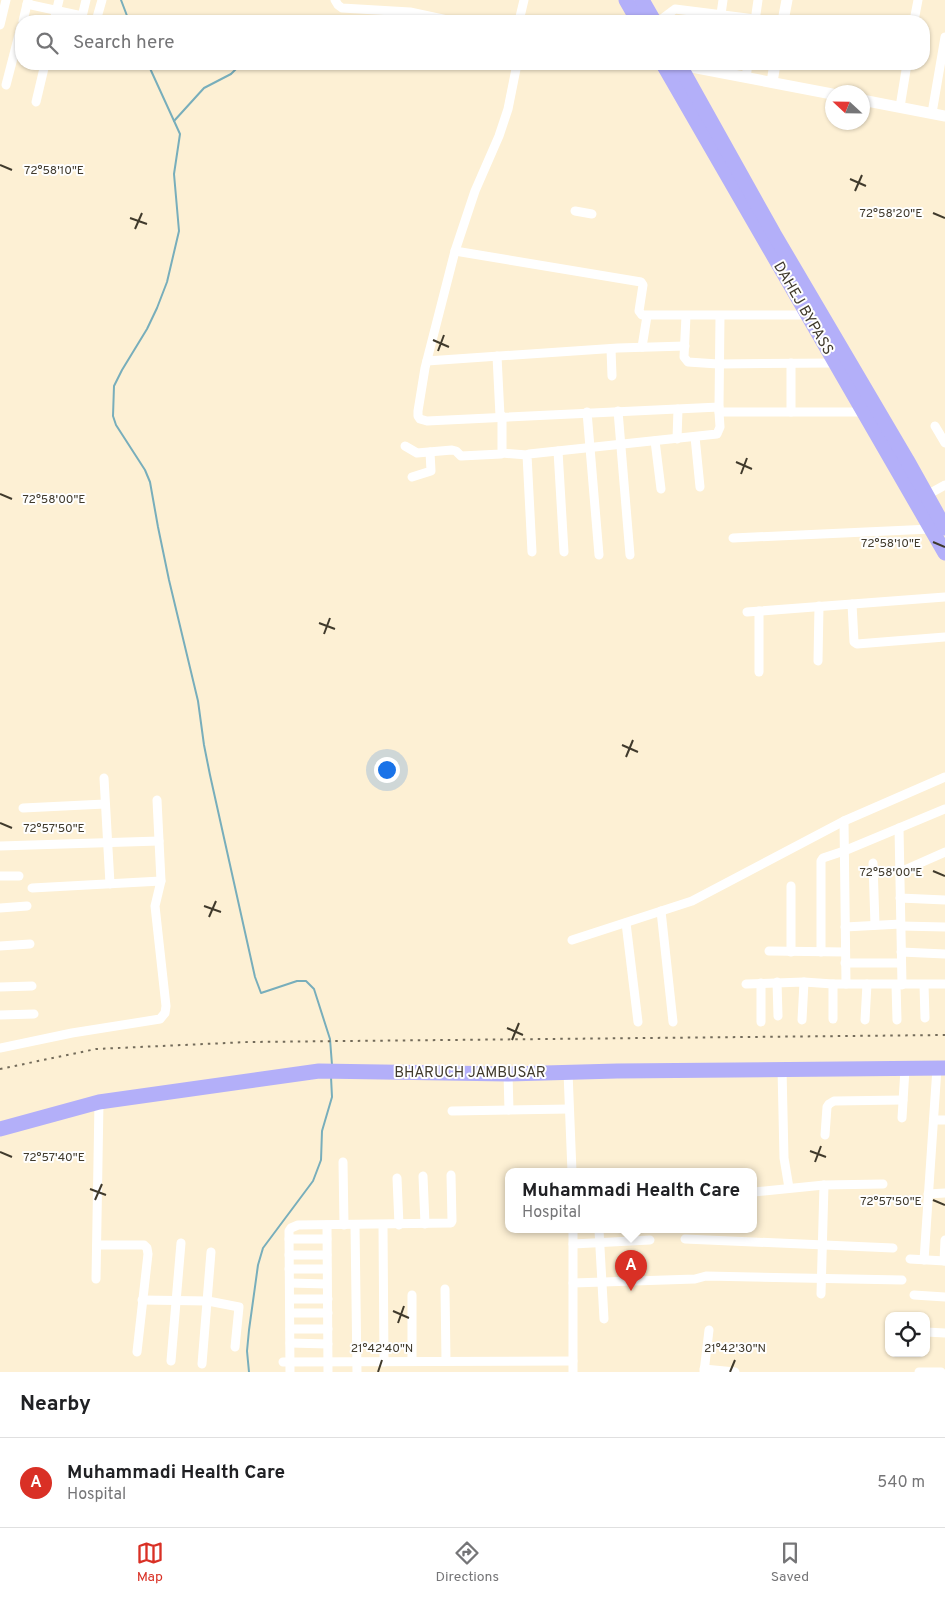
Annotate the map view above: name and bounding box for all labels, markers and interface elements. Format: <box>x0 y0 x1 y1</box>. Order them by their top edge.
search box <box>15 15 930 70</box>
icon: search <box>33 29 61 57</box>
text: Search here <box>73 31 175 55</box>
north arrow <box>825 85 870 130</box>
text: 72°58'10"E <box>24 163 84 179</box>
text: 72°58'20"E <box>860 206 922 222</box>
street label: DAHEJ BYPASS <box>768 259 837 359</box>
text: 72°58'00"E <box>22 492 86 508</box>
text: 72°58'10"E <box>861 536 921 552</box>
your location <box>374 757 400 783</box>
text: 72°57'50"E <box>23 821 85 837</box>
text: 72°58'00"E <box>859 865 923 881</box>
street label: BHARUCH JAMBUSAR <box>394 1064 546 1083</box>
text: 72°57'40"E <box>23 1150 85 1166</box>
popup <box>505 1168 757 1233</box>
text: Muhammadi Health Care <box>522 1179 740 1203</box>
text: 72°57'50"E <box>860 1194 922 1210</box>
text: Hospital <box>522 1203 581 1223</box>
pin: A <box>615 1250 647 1291</box>
map controls <box>885 1312 930 1357</box>
button: locate <box>885 1312 930 1357</box>
text: 21°42'40"N <box>351 1341 413 1357</box>
text: 21°42'30"N <box>704 1341 766 1357</box>
text: Nearby <box>20 1391 91 1418</box>
text: Muhammadi Health Care <box>67 1461 285 1485</box>
text: A <box>30 1473 42 1493</box>
text: 540 m <box>877 1473 925 1493</box>
text: Hospital <box>67 1485 126 1505</box>
tab: Map <box>136 1539 164 1586</box>
tab: Directions <box>435 1539 499 1586</box>
tab: Saved <box>771 1539 809 1586</box>

